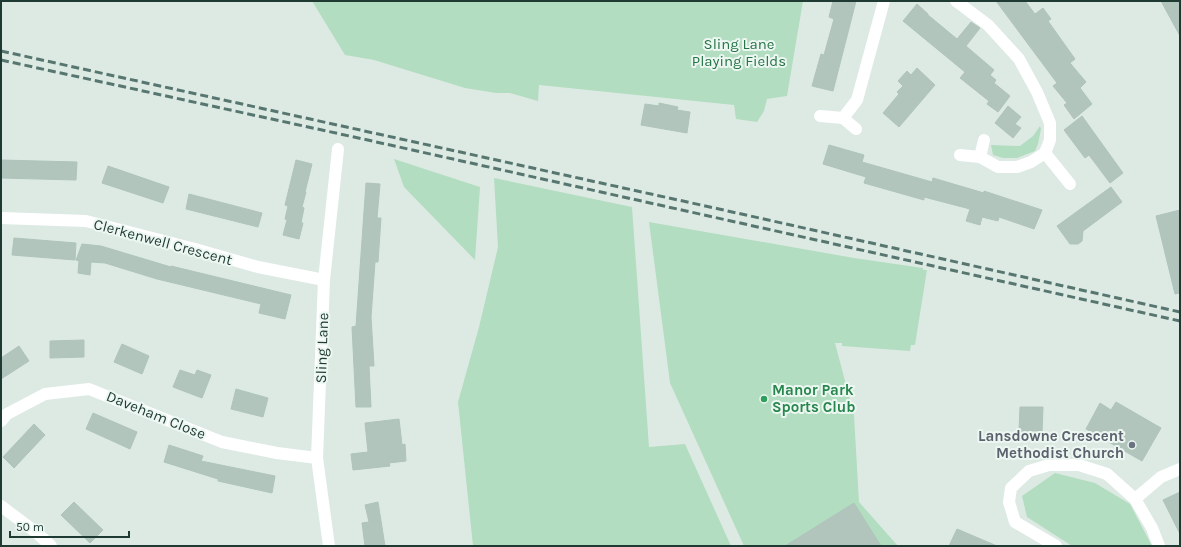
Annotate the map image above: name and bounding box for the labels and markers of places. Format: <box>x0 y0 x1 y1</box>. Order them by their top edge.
place label: Manor Park Sports Club <box>772 381 855 416</box>
marker: Manor Park Sports Club <box>759 394 769 404</box>
place label: Lansdowne Crescent Methodist Church <box>978 427 1124 462</box>
marker: Lansdowne Crescent Methodist Church <box>1127 440 1137 450</box>

